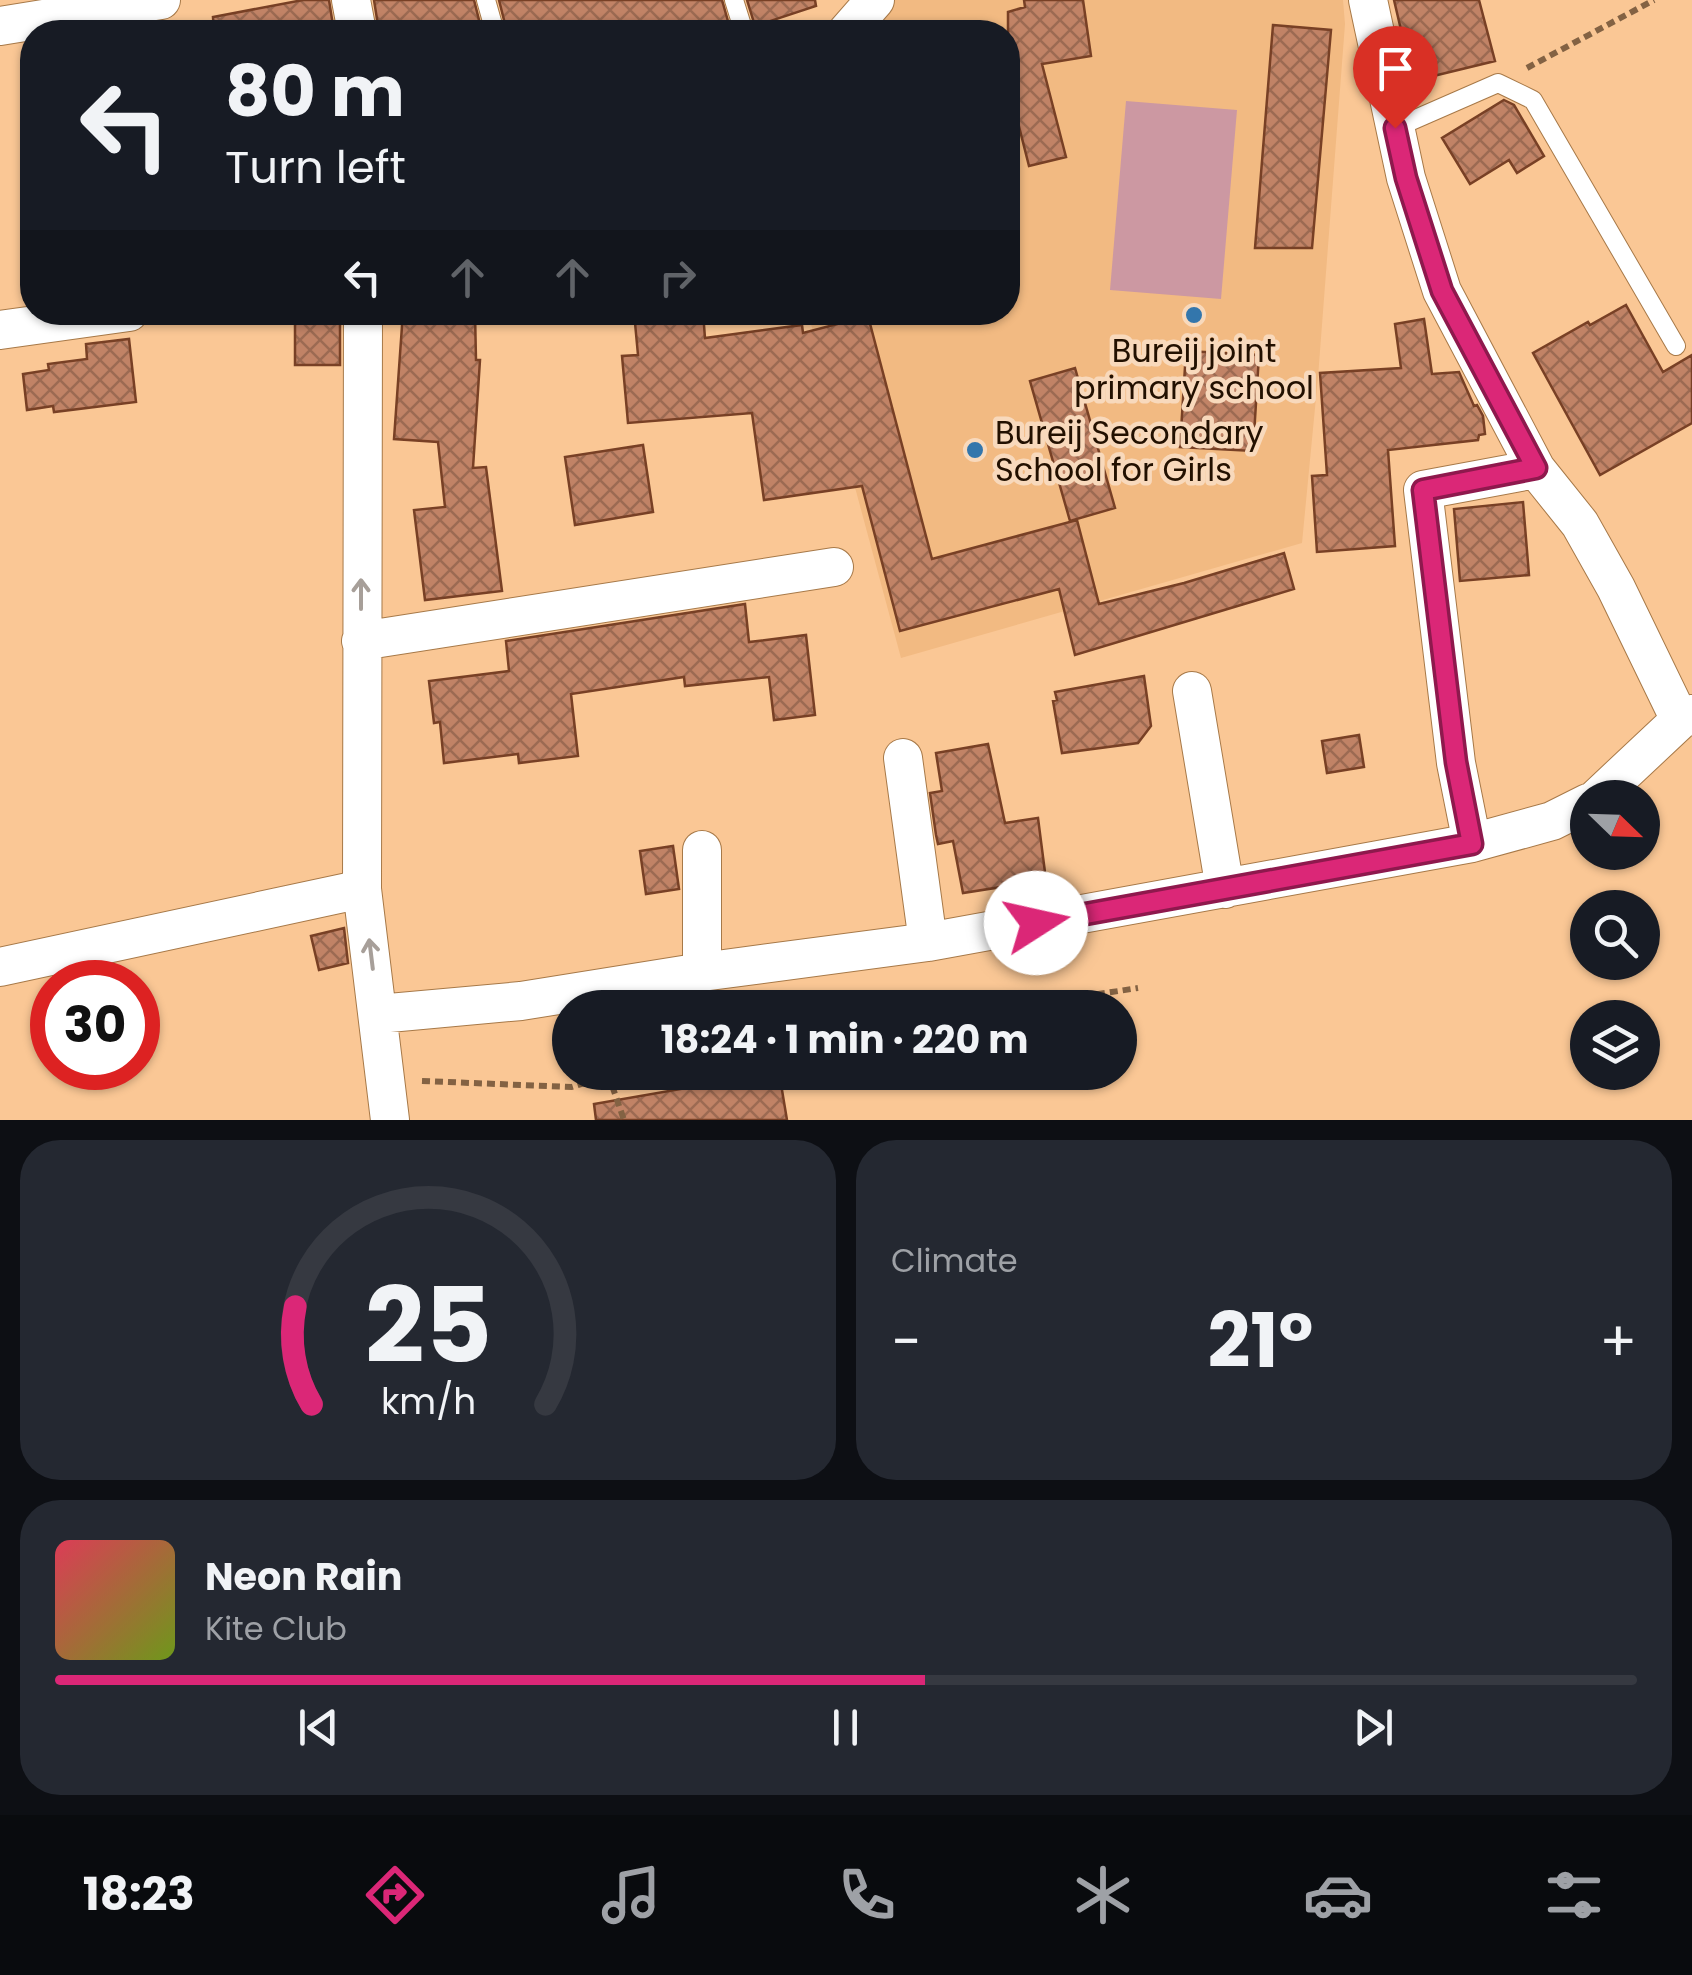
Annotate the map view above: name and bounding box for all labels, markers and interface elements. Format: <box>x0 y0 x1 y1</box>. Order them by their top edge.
pin <box>1353 26 1438 129</box>
icon: arrive <box>1368 41 1423 96</box>
text: 80 m <box>225 42 405 141</box>
icon: left <box>60 60 190 190</box>
text: Turn left <box>225 136 406 199</box>
icon: left <box>335 250 390 305</box>
icon: ahead <box>440 250 495 305</box>
icon: ahead <box>545 250 600 305</box>
icon: right <box>650 250 705 305</box>
marker: Bureij joint primary school <box>1183 304 1205 326</box>
place label: Bureij joint primary school <box>1074 328 1314 410</box>
place label: Bureij Secondary School for Girls <box>995 410 1263 492</box>
marker: Bureij Secondary School for Girls <box>964 439 986 461</box>
one-way arrow <box>352 579 371 611</box>
north arrow <box>1570 780 1660 870</box>
map controls <box>1570 780 1660 1090</box>
position arrow <box>984 871 1088 975</box>
button: search <box>1570 890 1660 980</box>
one-way arrow <box>361 938 379 970</box>
speed limit sign: 30 <box>30 960 160 1090</box>
button: layers <box>1570 1000 1660 1090</box>
text: 18:24 · 1 min · 220 m <box>661 1013 1028 1066</box>
text: Climate <box>891 1238 1018 1283</box>
text: 25 <box>365 1253 491 1398</box>
text: 21° <box>1207 1288 1313 1393</box>
text: − <box>891 1303 921 1380</box>
text: + <box>1599 1303 1637 1380</box>
text: km/h <box>380 1376 476 1427</box>
text: Neon Rain <box>205 1550 402 1603</box>
text: Kite Club <box>205 1606 347 1651</box>
icon: previous <box>291 1700 346 1755</box>
icon: pause <box>818 1700 873 1755</box>
icon: next <box>1346 1700 1401 1755</box>
icon: directions <box>360 1860 430 1930</box>
icon: music <box>596 1860 666 1930</box>
icon: phone <box>832 1860 902 1930</box>
icon: climate <box>1068 1860 1138 1930</box>
icon: car <box>1303 1860 1373 1930</box>
icon: filters <box>1539 1860 1609 1930</box>
text: 18:23 <box>83 1863 195 1926</box>

